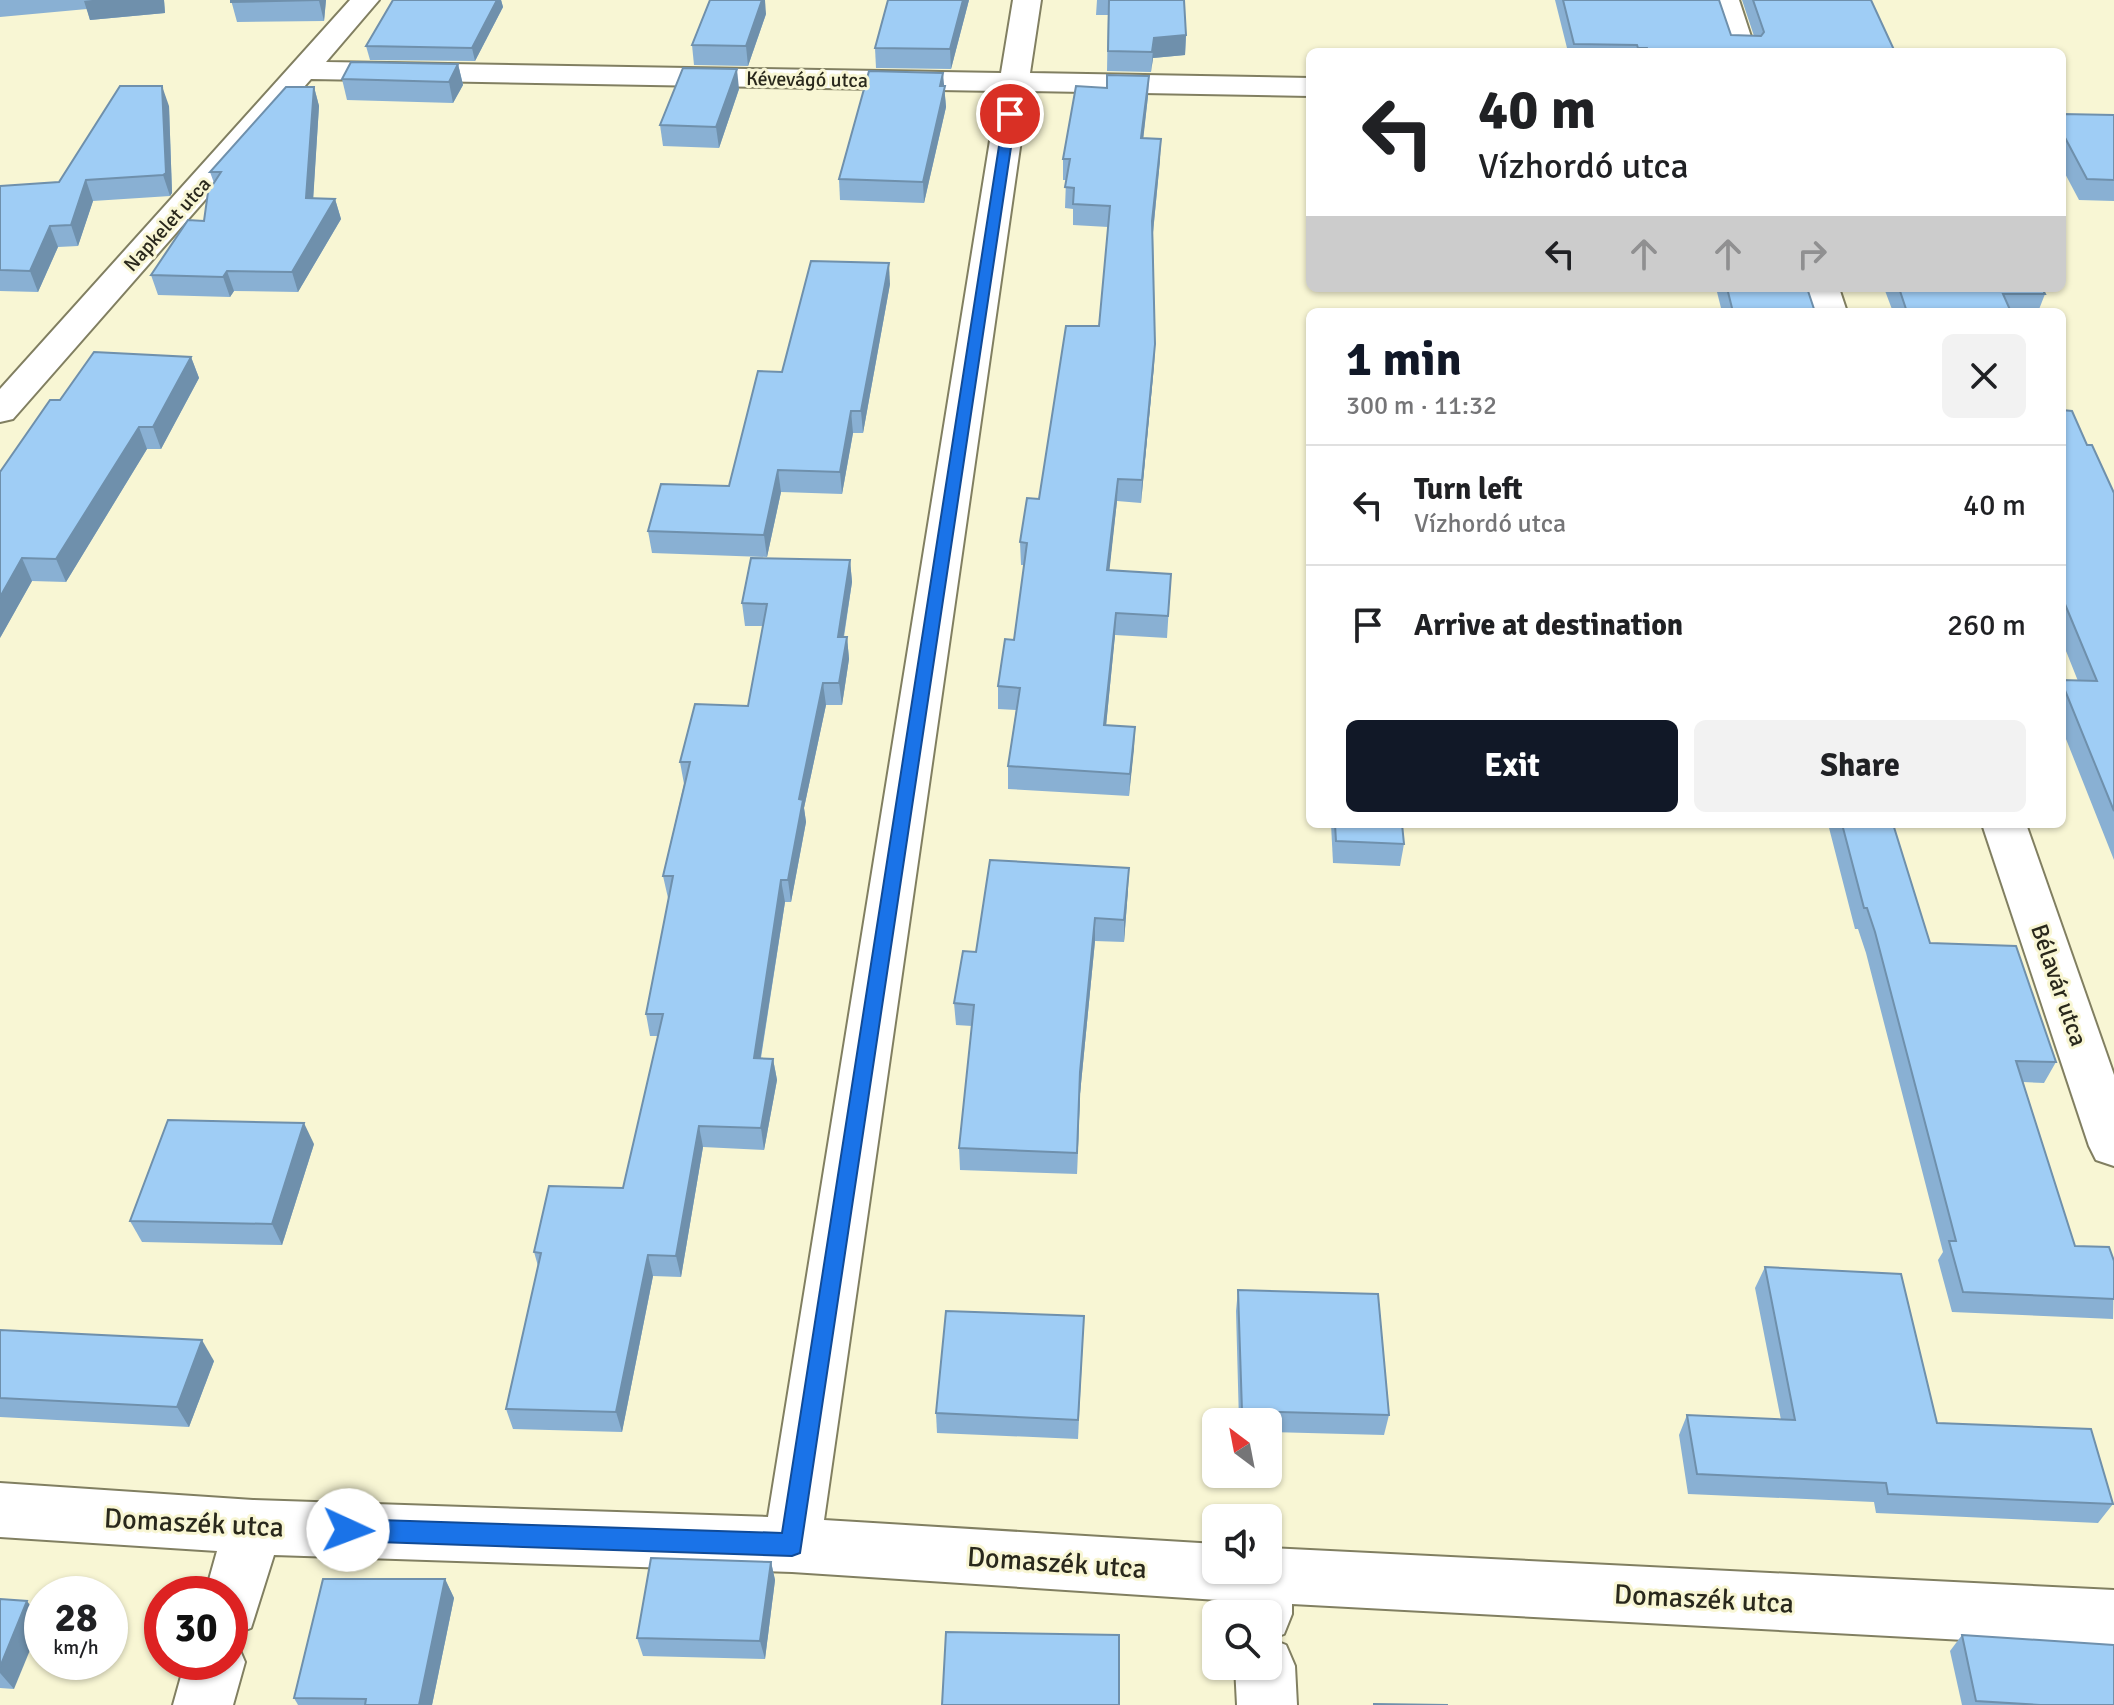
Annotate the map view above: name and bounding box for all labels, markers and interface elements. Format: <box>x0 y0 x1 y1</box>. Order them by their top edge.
street label: Kévevágó utca <box>746 66 868 93</box>
text: 40 m <box>1478 75 1596 144</box>
pin <box>976 80 1044 148</box>
icon: left <box>1346 80 1450 184</box>
icon: arrive <box>988 92 1032 136</box>
text: Vízhordó utca <box>1478 144 1689 189</box>
street label: Napkelet utca <box>118 172 216 277</box>
icon: left <box>1538 232 1582 276</box>
icon: ahead <box>1622 232 1666 276</box>
icon: ahead <box>1706 232 1750 276</box>
icon: right <box>1790 232 1834 276</box>
text: 1 min <box>1346 330 1462 389</box>
button: close <box>1942 334 2026 418</box>
text: 300 m · 11:32 <box>1346 390 1497 422</box>
text: Turn left <box>1414 471 1523 508</box>
icon: left <box>1346 483 1390 527</box>
text: 40 m <box>1963 487 2026 524</box>
text: Vízhordó utca <box>1414 508 1566 540</box>
icon: arrive <box>1346 603 1390 647</box>
text: Arrive at destination <box>1414 607 1683 644</box>
text: 260 m <box>1947 607 2026 644</box>
button: Exit <box>1346 720 1678 812</box>
button: Share <box>1694 720 2026 812</box>
street label: Bélavár utca <box>2024 920 2094 1050</box>
north arrow <box>1202 1408 1282 1488</box>
map controls <box>1202 1408 1282 1680</box>
position arrow <box>306 1488 390 1572</box>
street label: Domaszék utca <box>103 1501 285 1545</box>
button: sound <box>1202 1504 1282 1584</box>
street label: Domaszék utca <box>966 1540 1148 1586</box>
speed limit sign: 30 <box>144 1576 248 1680</box>
street label: Domaszék utca <box>1613 1577 1795 1621</box>
text: 28 <box>54 1593 98 1643</box>
button: search <box>1202 1600 1282 1680</box>
text: km/h <box>53 1635 99 1660</box>

